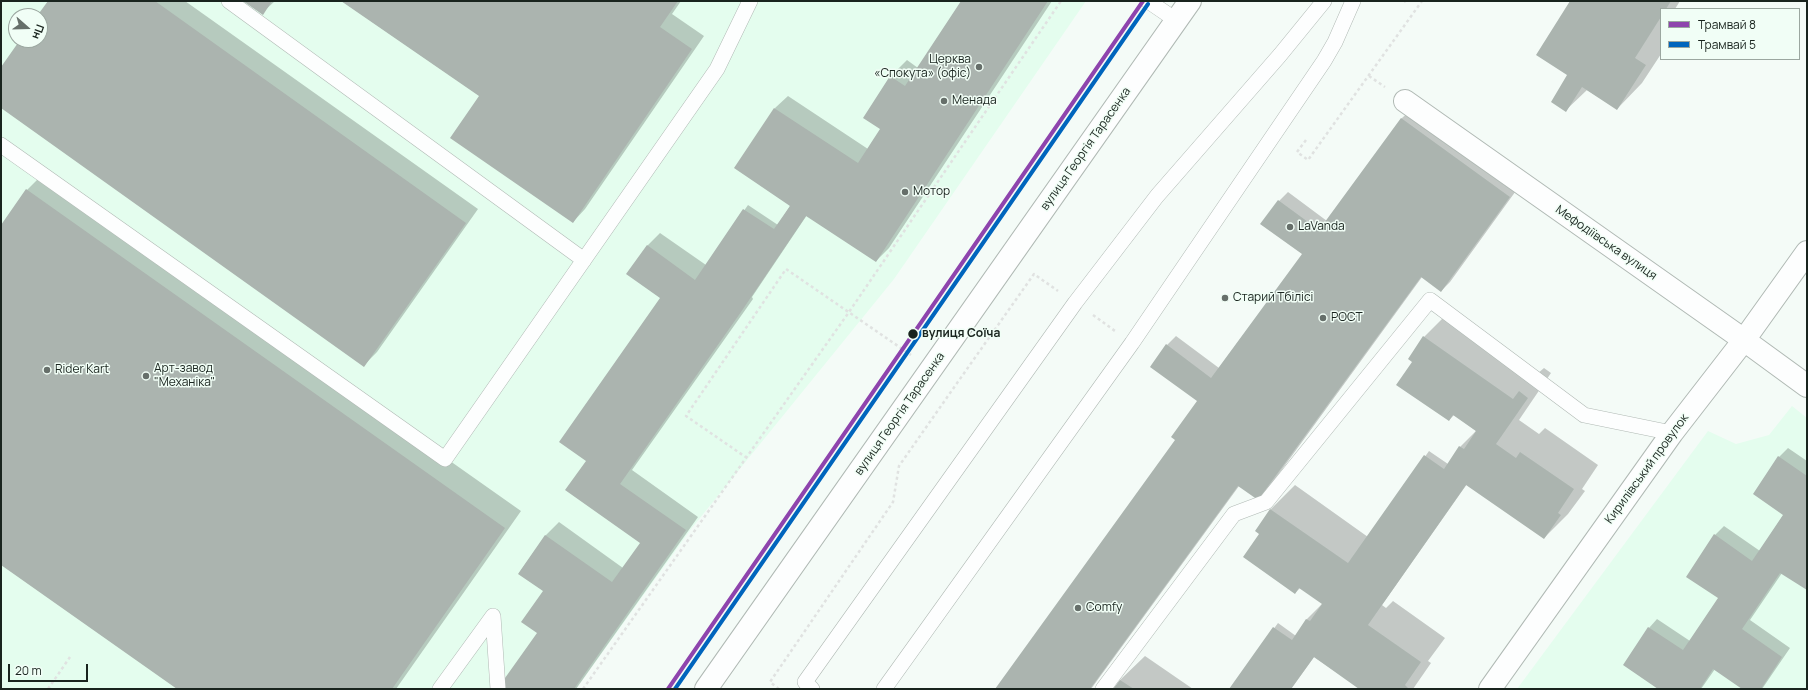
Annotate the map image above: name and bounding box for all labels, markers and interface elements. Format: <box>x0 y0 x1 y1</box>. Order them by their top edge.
north arrow <box>8 8 48 48</box>
legend <box>1660 8 1800 60</box>
text: Трамвай 8 <box>1698 16 1756 33</box>
text: Пн <box>29 22 48 41</box>
text: Трамвай 5 <box>1698 36 1756 53</box>
place label: Церква «Спокута» (офіс) <box>874 53 971 81</box>
marker: Церква «Спокута» (офіс) <box>974 62 984 72</box>
street label: вулиця Георгія Тарасенка <box>1038 85 1134 213</box>
place label: Менада <box>952 94 997 108</box>
marker: Менада <box>939 96 949 106</box>
place label: Мотор <box>913 185 950 199</box>
marker: Мотор <box>900 187 910 197</box>
street label: Мефодіївська вулиця <box>1553 203 1659 283</box>
place label: LaVanda <box>1298 220 1345 234</box>
marker: LaVanda <box>1285 222 1295 232</box>
place label: Старий Тбілісі <box>1233 291 1313 305</box>
marker: Старий Тбілісі <box>1220 293 1230 303</box>
place label: РОСТ <box>1331 311 1363 325</box>
marker: РОСТ <box>1318 313 1328 323</box>
marker: вулиця Соїча <box>906 327 920 341</box>
place label: вулиця Соїча <box>922 327 1000 341</box>
street label: вулиця Георгія Тарасенка <box>852 350 948 478</box>
place label: Арт-завод "Механіка" <box>154 362 215 390</box>
place label: Rider Kart <box>55 363 109 377</box>
marker: Rider Kart <box>42 365 52 375</box>
marker: Арт-завод "Механіка" <box>141 371 151 381</box>
street label: Кирилівський провулок <box>1602 411 1692 527</box>
place label: Comfy <box>1086 601 1122 615</box>
marker: Comfy <box>1073 603 1083 613</box>
scale bar <box>10 656 90 682</box>
text: 20 m <box>15 662 42 679</box>

